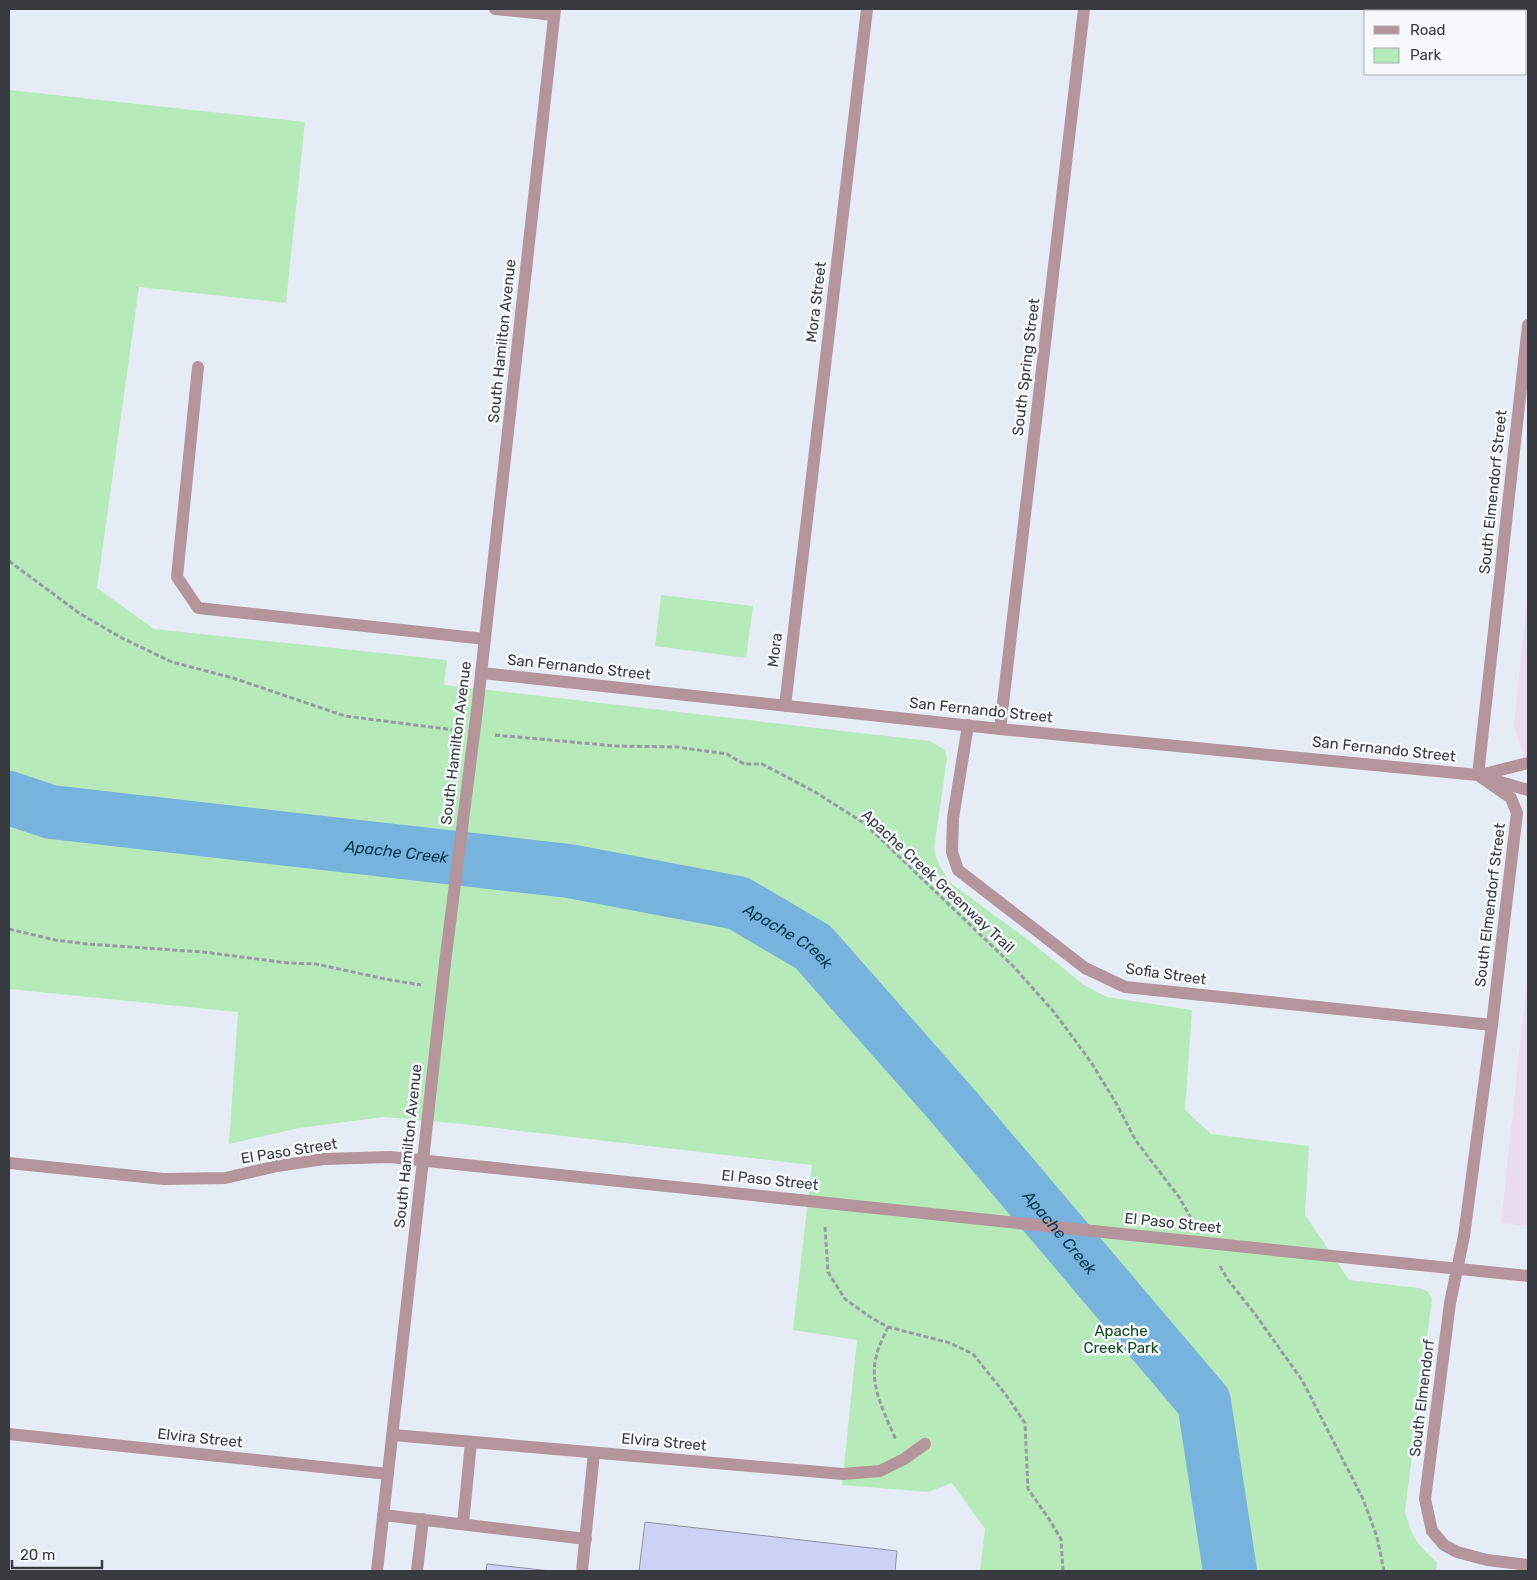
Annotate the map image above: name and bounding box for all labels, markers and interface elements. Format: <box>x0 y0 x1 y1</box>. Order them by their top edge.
legend <box>1364 10 1527 75</box>
text: Road <box>1410 21 1446 39</box>
text: Park <box>1410 46 1441 64</box>
street label: South Hamilton Avenue <box>484 258 520 424</box>
street label: Mora Street <box>802 260 830 344</box>
street label: South Spring Street <box>1009 297 1043 437</box>
street label: South Elmendorf Street <box>1475 409 1511 575</box>
street label: Mora <box>764 632 786 668</box>
street label: San Fernando Street <box>506 651 652 683</box>
street label: South Hamilton Avenue <box>437 660 475 826</box>
street label: San Fernando Street <box>908 694 1054 726</box>
street label: San Fernando Street <box>1311 733 1457 765</box>
street label: Apache Creek Greenway Trail <box>858 806 1018 956</box>
street label: South Elmendorf Street <box>1471 822 1509 988</box>
water label: Apache Creek <box>343 836 450 867</box>
water label: Apache Creek <box>740 899 837 973</box>
street label: Sofia Street <box>1124 959 1208 989</box>
street label: South Hamilton Avenue <box>390 1063 426 1229</box>
street label: El Paso Street <box>239 1134 339 1168</box>
street label: El Paso Street <box>721 1166 820 1194</box>
water label: Apache Creek <box>1019 1186 1101 1279</box>
street label: El Paso Street <box>1124 1209 1223 1237</box>
park label: Apache Creek Park <box>1084 1322 1159 1357</box>
street label: South Elmendorf <box>1406 1338 1438 1458</box>
street label: Elvira Street <box>157 1425 244 1451</box>
street label: Elvira Street <box>621 1429 708 1455</box>
scale bar <box>12 1538 102 1570</box>
text: 20 m <box>20 1546 55 1564</box>

